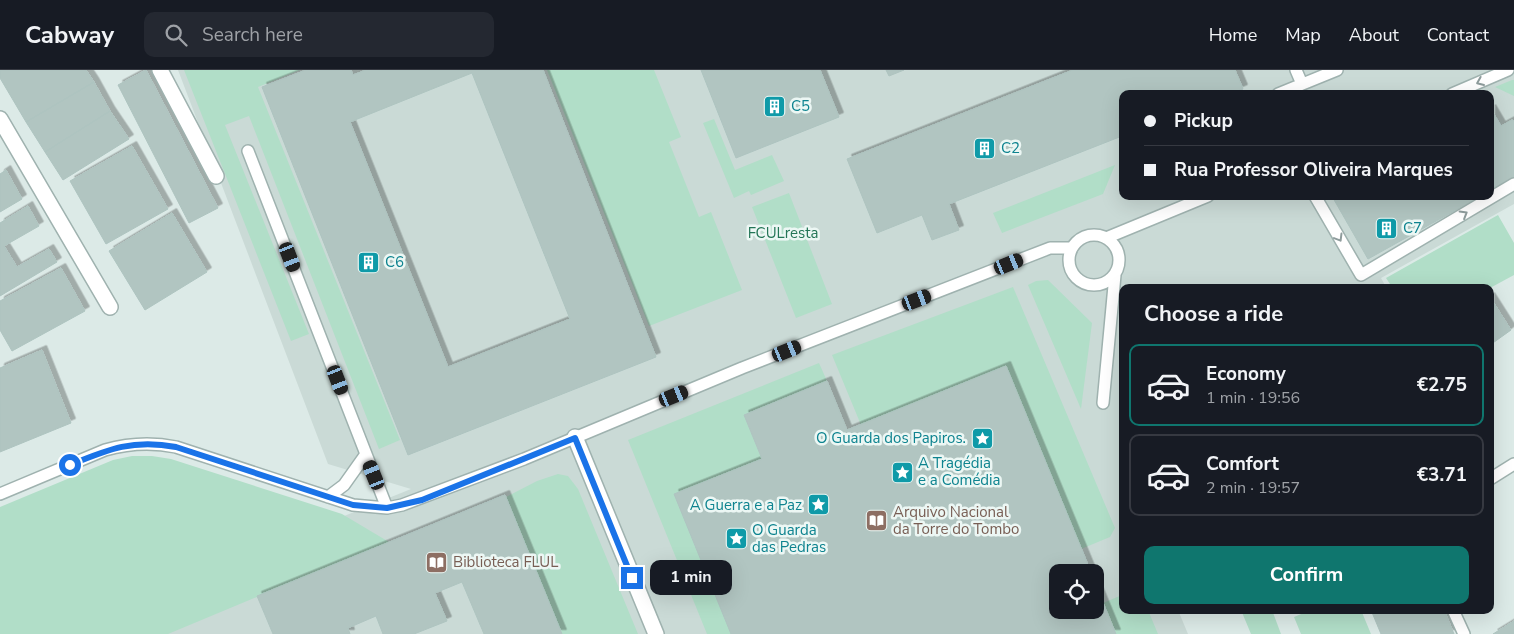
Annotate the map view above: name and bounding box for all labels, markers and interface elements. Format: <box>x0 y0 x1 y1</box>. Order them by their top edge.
search box <box>144 12 494 57</box>
text: Cabway <box>25 19 114 51</box>
icon: search <box>162 21 190 49</box>
text: Search here <box>202 22 303 48</box>
text: Home <box>1209 23 1257 47</box>
text: Map <box>1285 23 1321 47</box>
text: About <box>1349 23 1399 47</box>
text: Contact <box>1427 23 1489 47</box>
one-way arrow <box>1476 75 1485 86</box>
building icon: C5 <box>763 94 787 118</box>
place label: C5 <box>791 96 810 116</box>
text: Pickup <box>1174 108 1233 134</box>
building icon: C2 <box>973 136 997 160</box>
place label: C2 <box>1001 138 1020 158</box>
text: Rua Professor Oliveira Marques <box>1174 157 1453 183</box>
one-way arrow <box>1459 210 1468 220</box>
building icon: C7 <box>1375 216 1399 240</box>
place label: C7 <box>1403 218 1422 238</box>
park label: FCULresta <box>748 223 818 243</box>
one-way arrow <box>1333 233 1343 242</box>
car <box>277 240 302 274</box>
building icon: C6 <box>357 250 381 274</box>
car <box>992 251 1025 277</box>
place label: C6 <box>385 252 404 272</box>
car <box>900 288 933 312</box>
text: Choose a ride <box>1144 299 1283 329</box>
car <box>770 338 803 364</box>
text: Economy <box>1206 361 1286 387</box>
car <box>325 363 350 397</box>
icon: car <box>1146 363 1191 408</box>
text: €2.75 <box>1417 372 1467 398</box>
car <box>657 383 690 409</box>
text: 1 min · 19:56 <box>1206 387 1300 409</box>
place icon: O Guarda dos Papiros. <box>970 426 994 450</box>
place label: O Guarda dos Papiros. <box>816 428 966 448</box>
text: Comfort <box>1206 451 1279 477</box>
place label: A Tragédia e a Comédia <box>918 453 1001 490</box>
icon: car <box>1146 453 1191 498</box>
route start <box>59 454 81 476</box>
car <box>361 458 386 492</box>
place icon: A Tragédia e a Comédia <box>890 460 914 484</box>
text: €3.71 <box>1417 462 1467 488</box>
text: 2 min · 19:57 <box>1206 477 1300 499</box>
place icon: A Guerra e a Paz <box>806 493 830 517</box>
place label: A Guerra e a Paz <box>690 495 802 515</box>
place label: Arquivo Nacional da Torre do Tombo <box>893 502 1019 539</box>
library icon: Arquivo Nacional da Torre do Tombo <box>865 509 889 533</box>
place label: O Guarda das Pedras <box>752 520 826 557</box>
place icon: O Guarda das Pedras <box>724 527 748 551</box>
button: Confirm <box>1144 546 1469 604</box>
library icon: Biblioteca FLUL <box>425 550 449 574</box>
place label: Biblioteca FLUL <box>453 552 558 572</box>
callout: 1 min <box>650 560 732 596</box>
map controls <box>1049 564 1104 619</box>
button: locate <box>1049 564 1104 619</box>
text: 1 min <box>670 566 712 588</box>
route end <box>621 567 643 589</box>

